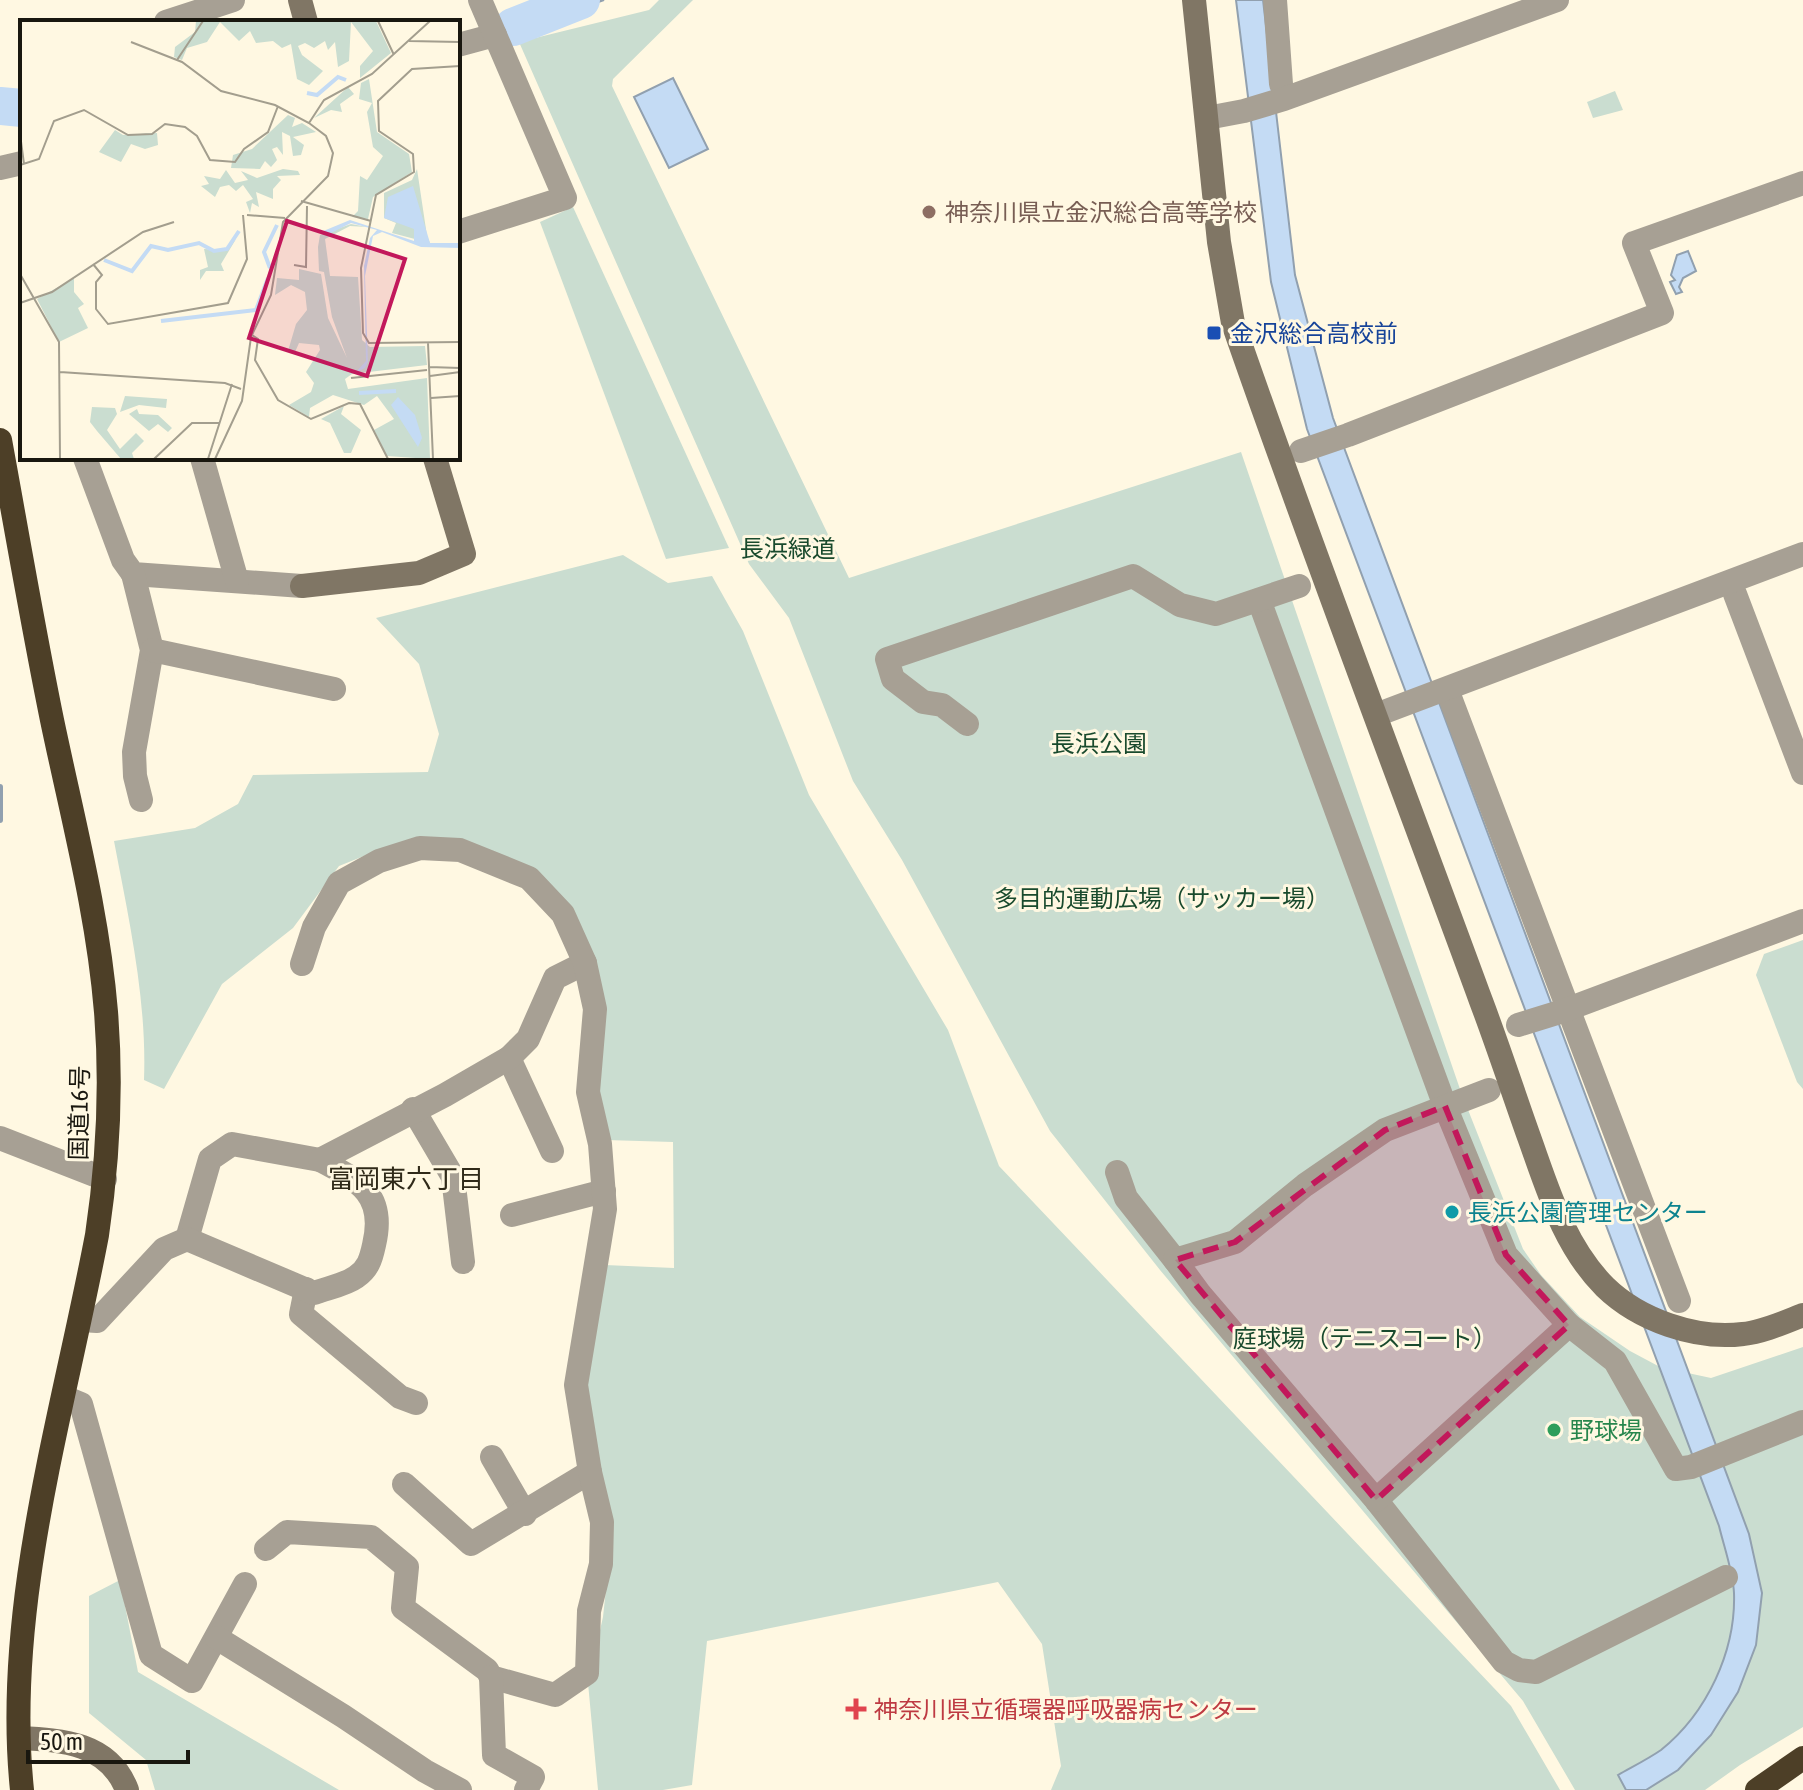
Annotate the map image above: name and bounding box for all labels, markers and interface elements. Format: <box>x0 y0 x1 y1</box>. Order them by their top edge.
inset map <box>20 20 460 460</box>
place label: 神奈川県立金沢総合高等学校 <box>945 199 1257 226</box>
marker: 神奈川県立金沢総合高等学校 <box>920 203 938 221</box>
place label: 金沢総合高校前 <box>1230 320 1398 347</box>
marker: 金沢総合高校前 <box>1205 324 1223 342</box>
park label: 長浜緑道 <box>740 535 836 562</box>
park label: 長浜公園 <box>1051 730 1147 757</box>
park label: 多目的運動広場（サッカー場） <box>994 885 1330 912</box>
street label: 国道16号 <box>65 1065 93 1161</box>
district label: 富岡東六丁目 <box>328 1164 484 1194</box>
place label: 長浜公園管理センター <box>1468 1199 1708 1226</box>
marker: 長浜公園管理センター <box>1443 1203 1461 1221</box>
park label: 庭球場（テニスコート） <box>1233 1325 1497 1352</box>
place label: 野球場 <box>1570 1417 1642 1444</box>
marker: 野球場 <box>1545 1421 1563 1439</box>
place label: 神奈川県立循環器呼吸器病センター <box>874 1696 1258 1723</box>
marker: 神奈川県立循環器呼吸器病センター <box>845 1698 867 1720</box>
scale bar <box>28 1714 188 1764</box>
text: 50 m <box>40 1728 83 1755</box>

